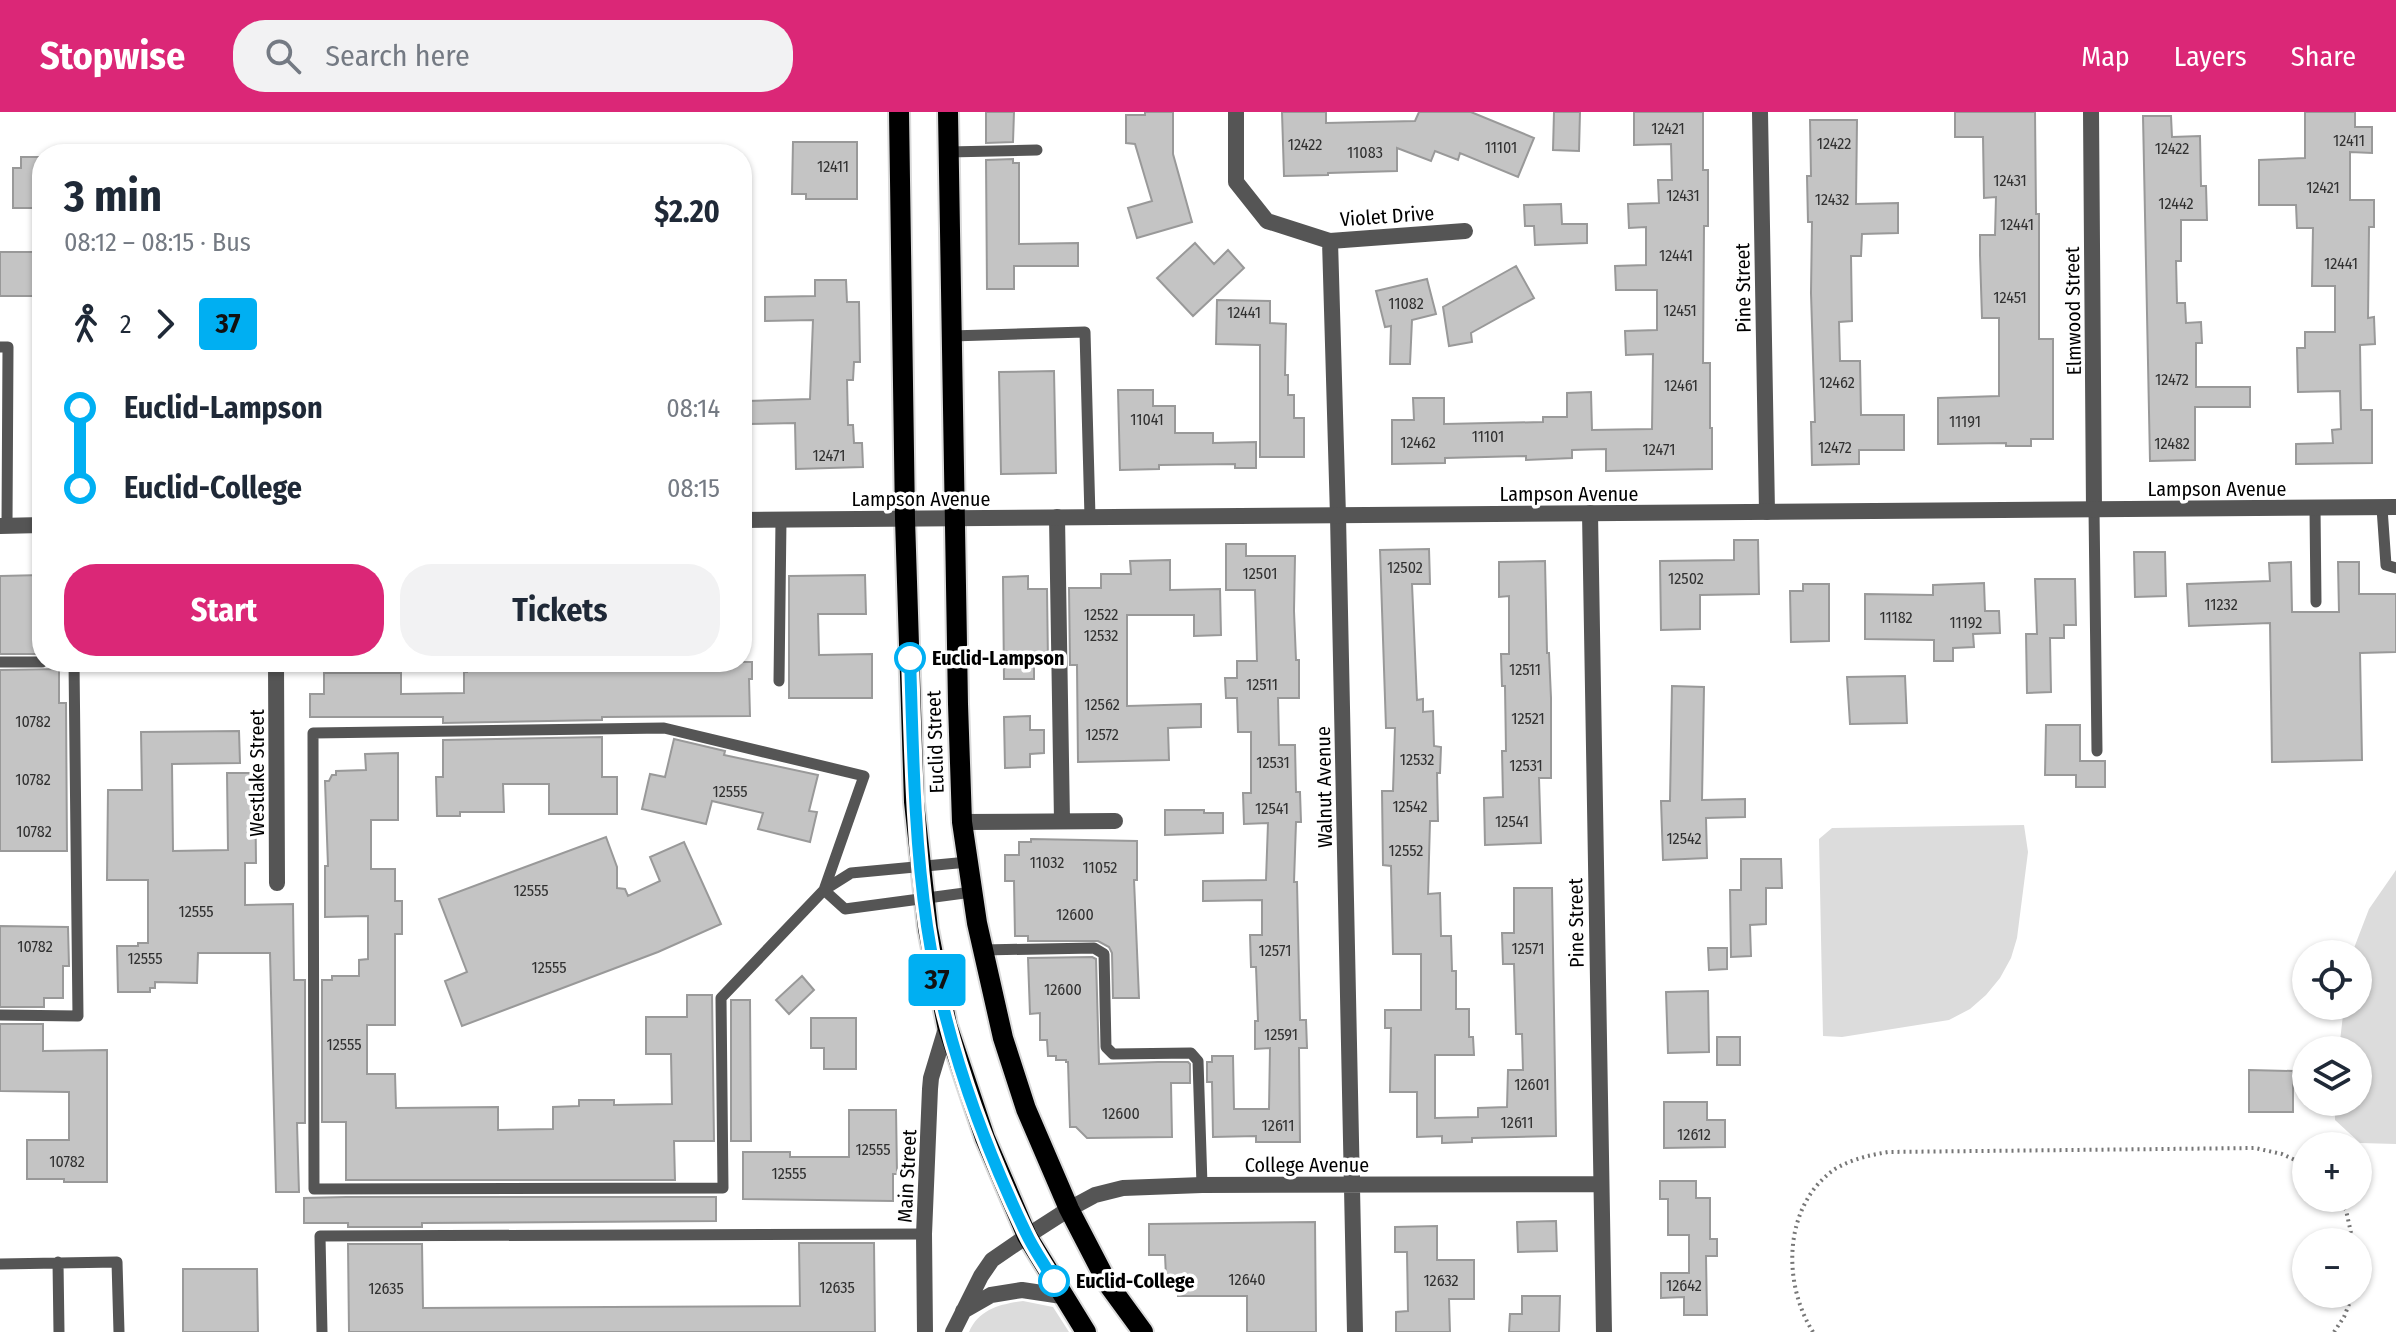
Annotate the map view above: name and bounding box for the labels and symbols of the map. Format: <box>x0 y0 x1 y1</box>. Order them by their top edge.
house number: 12421 <box>1651 119 1685 138</box>
house number: 12411 <box>2333 131 2365 150</box>
house number: 12422 <box>1817 134 1851 153</box>
house number: 12422 <box>1288 135 1322 154</box>
house number: 11101 <box>1485 138 1517 157</box>
house number: 12422 <box>2155 139 2189 158</box>
house number: 11083 <box>1347 143 1383 162</box>
house number: 12411 <box>817 157 849 176</box>
house number: 12431 <box>1993 171 2027 190</box>
house number: 12421 <box>2306 178 2340 197</box>
house number: 12431 <box>1666 186 1700 205</box>
house number: 12432 <box>1815 190 1849 209</box>
house number: 12442 <box>2158 194 2194 213</box>
street label: Violet Drive <box>1339 201 1435 231</box>
house number: 12441 <box>2000 215 2034 234</box>
street label: Pine Street <box>1730 242 1756 333</box>
house number: 12441 <box>1659 246 1693 265</box>
street label: Elmwood Street <box>2060 246 2086 376</box>
house number: 12441 <box>2324 254 2358 273</box>
house number: 12451 <box>1993 288 2027 307</box>
house number: 11082 <box>1388 294 1424 313</box>
house number: 12451 <box>1663 301 1697 320</box>
house number: 12441 <box>1227 303 1261 322</box>
house number: 12472 <box>2155 370 2189 389</box>
house number: 12462 <box>1819 373 1855 392</box>
house number: 12461 <box>1664 376 1698 395</box>
house number: 11041 <box>1130 410 1164 429</box>
house number: 11191 <box>1949 412 1981 431</box>
house number: 11101 <box>1472 427 1504 446</box>
house number: 12462 <box>1400 433 1436 452</box>
house number: 12482 <box>2154 434 2190 453</box>
house number: 12472 <box>1818 438 1852 457</box>
house number: 12471 <box>1643 440 1675 459</box>
house number: 12471 <box>813 446 845 465</box>
street label: Lampson Avenue <box>2148 477 2286 501</box>
street label: Lampson Avenue <box>1500 482 1638 506</box>
street label: Lampson Avenue <box>852 487 990 511</box>
house number: 12502 <box>1387 558 1423 577</box>
house number: 12501 <box>1243 564 1277 583</box>
house number: 12502 <box>1668 569 1704 588</box>
house number: 11232 <box>2204 595 2238 614</box>
house number: 12522 <box>1084 605 1118 624</box>
house number: 11182 <box>1879 608 1913 627</box>
house number: 11192 <box>1950 613 1982 632</box>
house number: 12532 <box>1084 626 1118 645</box>
marker: Euclid-Lampson <box>895 643 925 673</box>
place label: Euclid-Lampson <box>932 646 1065 670</box>
house number: 12511 <box>1509 660 1541 679</box>
house number: 12511 <box>1246 675 1278 694</box>
street label: Euclid Street <box>921 690 949 794</box>
house number: 12562 <box>1084 695 1120 714</box>
street label: Westlake Street <box>245 709 269 837</box>
house number: 12521 <box>1511 709 1545 728</box>
house number: 10782 <box>15 712 51 731</box>
house number: 12572 <box>1085 725 1119 744</box>
street label: Walnut Avenue <box>1311 726 1337 848</box>
house number: 12532 <box>1400 750 1434 769</box>
house number: 12531 <box>1256 753 1290 772</box>
house number: 12531 <box>1509 756 1543 775</box>
house number: 10782 <box>15 770 51 789</box>
house number: 12555 <box>712 782 748 801</box>
house number: 12542 <box>1392 797 1428 816</box>
house number: 12541 <box>1255 799 1289 818</box>
house number: 12541 <box>1495 812 1529 831</box>
house number: 10782 <box>16 822 52 841</box>
house number: 12542 <box>1666 829 1702 848</box>
house number: 12552 <box>1389 841 1423 860</box>
house number: 11032 <box>1030 853 1064 872</box>
house number: 11052 <box>1083 858 1117 877</box>
street label: Pine Street <box>1563 877 1589 968</box>
house number: 12555 <box>513 881 549 900</box>
house number: 12555 <box>178 902 214 921</box>
house number: 12600 <box>1056 905 1094 924</box>
house number: 10782 <box>17 937 53 956</box>
house number: 12571 <box>1512 939 1544 958</box>
house number: 12571 <box>1259 941 1291 960</box>
house number: 12555 <box>127 949 163 968</box>
line badge: 37 <box>901 954 973 1006</box>
house number: 12555 <box>531 958 567 977</box>
house number: 12600 <box>1044 980 1082 999</box>
house number: 12591 <box>1264 1025 1298 1044</box>
house number: 12555 <box>326 1035 362 1054</box>
house number: 12601 <box>1514 1075 1550 1094</box>
house number: 12600 <box>1102 1104 1140 1123</box>
house number: 12611 <box>1501 1113 1533 1132</box>
house number: 12611 <box>1262 1116 1294 1135</box>
house number: 12612 <box>1677 1125 1711 1144</box>
street label: Main Street <box>893 1128 921 1223</box>
house number: 12555 <box>855 1140 891 1159</box>
house number: 10782 <box>49 1152 85 1171</box>
street label: College Avenue <box>1245 1153 1369 1177</box>
house number: 12555 <box>771 1164 807 1183</box>
marker: Euclid-College <box>1039 1266 1069 1296</box>
place label: Euclid-College <box>1076 1269 1195 1293</box>
house number: 12640 <box>1228 1270 1266 1289</box>
house number: 12632 <box>1423 1271 1459 1290</box>
house number: 12642 <box>1666 1276 1702 1295</box>
house number: 12635 <box>819 1278 855 1297</box>
house number: 12635 <box>368 1279 404 1298</box>

